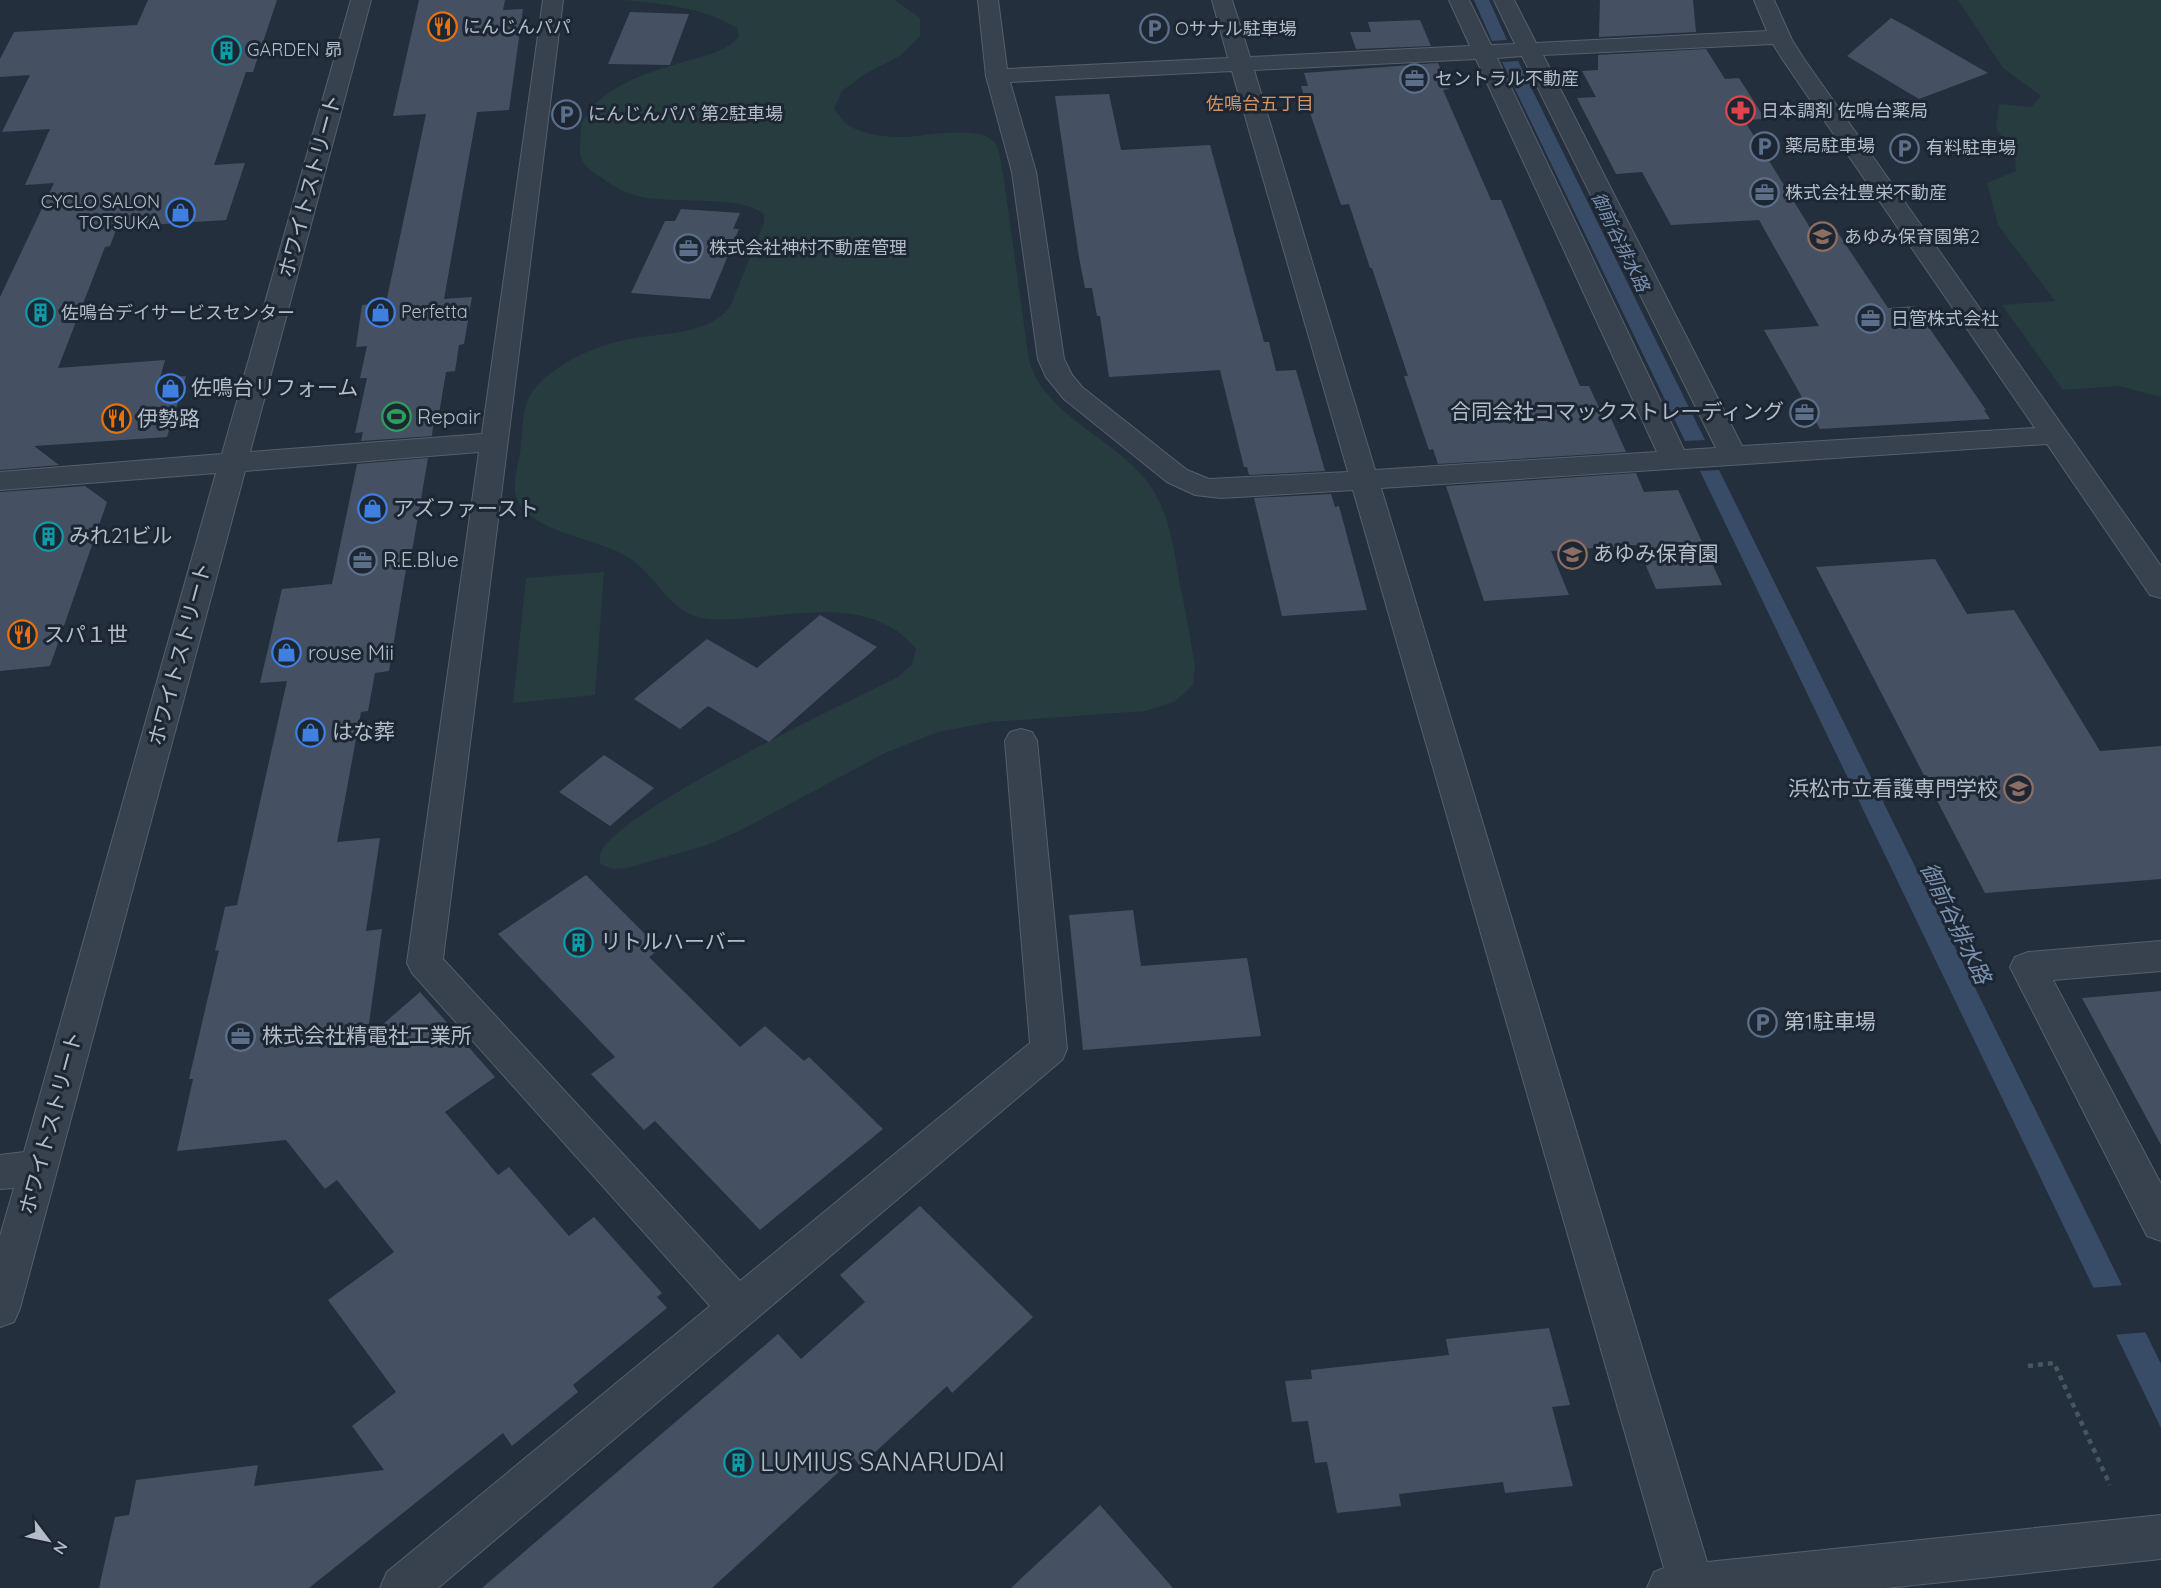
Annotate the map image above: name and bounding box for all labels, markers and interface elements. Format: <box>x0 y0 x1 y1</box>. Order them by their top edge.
restaurant icon: にんじんパパ <box>426 11 458 43</box>
parking icon: Oサナル駐車場 <box>1138 13 1170 45</box>
place label: にんじんパパ <box>463 15 571 38</box>
place label: Oサナル駐車場 <box>1175 17 1297 40</box>
building icon: GARDEN 昴 <box>210 34 242 66</box>
place label: GARDEN 昴 <box>247 38 342 61</box>
office icon: セントラル不動産 <box>1398 63 1430 95</box>
place label: セントラル不動産 <box>1435 67 1579 90</box>
street label: ホワイトストリート <box>272 91 346 280</box>
district label: 佐鳴台五丁目 <box>1206 92 1314 115</box>
pharmacy icon: 日本調剤 佐鳴台薬局 <box>1724 95 1756 127</box>
parking icon: にんじんパパ 第2駐車場 <box>551 98 583 130</box>
place label: 日本調剤 佐鳴台薬局 <box>1761 99 1928 122</box>
place label: にんじんパパ 第2駐車場 <box>588 102 783 125</box>
parking icon: 薬局駐車場 <box>1748 130 1780 162</box>
parking icon: 有料駐車場 <box>1889 132 1921 164</box>
place label: 薬局駐車場 <box>1785 134 1875 157</box>
place label: 有料駐車場 <box>1926 136 2016 159</box>
office icon: 株式会社豊栄不動産 <box>1748 177 1780 209</box>
place label: 株式会社豊栄不動産 <box>1785 181 1947 204</box>
water label: 御前谷排水路 <box>1586 188 1655 297</box>
place label: CYCLO SALON TOTSUKA <box>41 190 160 234</box>
shop icon: CYCLO SALON TOTSUKA <box>165 196 197 228</box>
school or university icon: あゆみ保育園第2 <box>1807 221 1839 253</box>
place label: あゆみ保育園第2 <box>1844 225 1980 248</box>
office icon: 株式会社神村不動産管理 <box>672 232 704 264</box>
place label: 株式会社神村不動産管理 <box>709 236 907 259</box>
shop icon: Perfetta <box>364 296 396 328</box>
building icon: 佐鳴台デイサービスセンター <box>24 297 56 329</box>
place label: Perfetta <box>401 300 468 323</box>
place label: 佐鳴台デイサービスセンター <box>61 301 295 324</box>
office icon: 日管株式会社 <box>1854 303 1886 335</box>
place label: 日管株式会社 <box>1891 307 1999 330</box>
shop icon: 佐鳴台リフォーム <box>154 372 186 404</box>
place label: 佐鳴台リフォーム <box>191 374 358 400</box>
office icon: 合同会社コマックストレーディング <box>1789 396 1821 428</box>
place label: 合同会社コマックストレーディング <box>1450 398 1784 424</box>
sports icon: Repair <box>380 401 412 433</box>
restaurant icon: 伊勢路 <box>100 403 132 435</box>
place label: Repair <box>417 403 481 429</box>
place label: 伊勢路 <box>137 405 200 431</box>
shop icon: アズファースト <box>356 493 388 525</box>
place label: アズファースト <box>393 495 539 521</box>
building icon: みれ21ビル <box>32 520 64 552</box>
place label: みれ21ビル <box>69 522 172 548</box>
school or university icon: あゆみ保育園 <box>1556 538 1588 570</box>
place label: あゆみ保育園 <box>1593 540 1719 566</box>
office icon: R.E.Blue <box>346 544 378 576</box>
place label: R.E.Blue <box>383 546 459 572</box>
street label: ホワイトストリート <box>142 559 216 748</box>
restaurant icon: スパ１世 <box>7 619 39 651</box>
place label: スパ１世 <box>44 621 128 647</box>
shop icon: rouse Mii <box>271 637 303 669</box>
place label: rouse Mii <box>308 639 394 665</box>
shop icon: はな葬 <box>295 716 327 748</box>
place label: はな葬 <box>332 718 395 744</box>
school or university icon: 浜松市立看護専門学校 <box>2003 773 2035 805</box>
place label: 浜松市立看護専門学校 <box>1788 775 1998 801</box>
water label: 御前谷排水路 <box>1914 858 1998 990</box>
building icon: リトルハーバー <box>563 926 595 958</box>
place label: リトルハーバー <box>600 928 747 954</box>
parking icon: 第1駐車場 <box>1747 1006 1779 1038</box>
place label: 第1駐車場 <box>1784 1008 1876 1034</box>
office icon: 株式会社精電社工業所 <box>225 1020 257 1052</box>
place label: 株式会社精電社工業所 <box>262 1022 472 1048</box>
street label: ホワイトストリート <box>13 1028 87 1217</box>
place label: LUMIUS SANARUDAI <box>760 1445 1005 1478</box>
building icon: LUMIUS SANARUDAI <box>723 1446 755 1478</box>
north arrow <box>18 1510 78 1570</box>
text: N <box>49 1538 72 1558</box>

